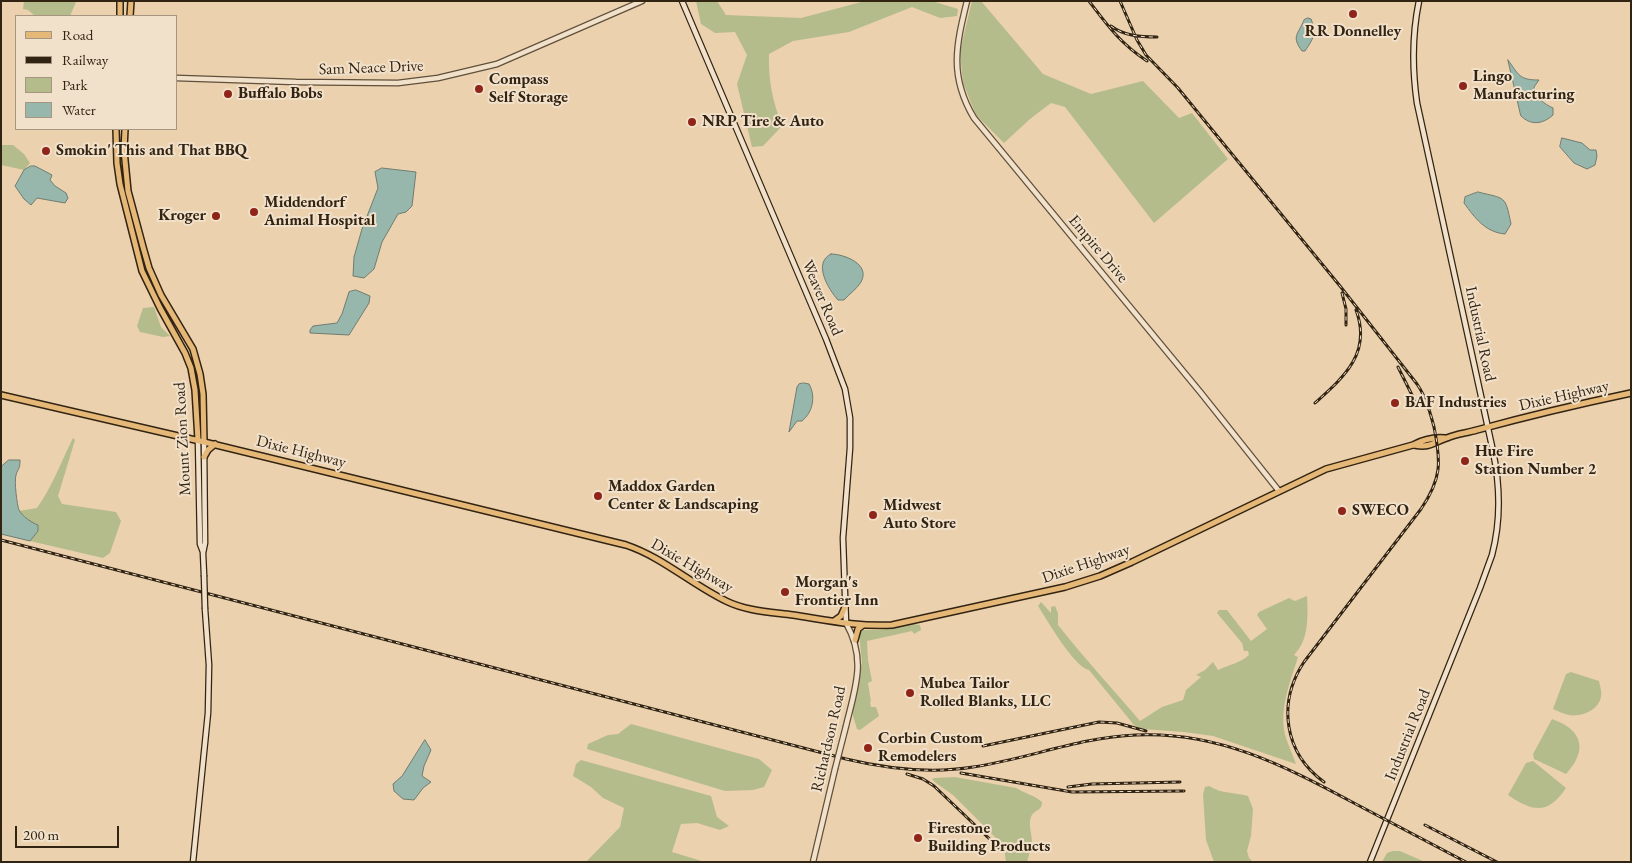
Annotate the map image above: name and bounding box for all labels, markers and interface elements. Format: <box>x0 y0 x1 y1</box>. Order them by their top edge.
marker: RR Donnelley <box>1347 8 1359 20</box>
legend <box>15 15 178 130</box>
place label: RR Donnelley <box>1305 22 1401 42</box>
text: Road <box>62 25 93 44</box>
text: Railway <box>62 50 108 69</box>
street label: Sam Neace Drive <box>318 57 424 79</box>
place label: Lingo Manufacturing <box>1473 67 1575 105</box>
place label: Compass Self Storage <box>489 70 568 108</box>
text: Park <box>62 75 88 94</box>
marker: Lingo Manufacturing <box>1457 80 1469 92</box>
marker: Compass Self Storage <box>473 83 485 95</box>
place label: Buffalo Bobs <box>238 84 322 104</box>
marker: Buffalo Bobs <box>222 88 234 100</box>
text: Water <box>62 100 96 119</box>
place label: NRP Tire & Auto <box>702 112 824 132</box>
marker: NRP Tire & Auto <box>686 116 698 128</box>
place label: Smokin' This and That BBQ <box>56 141 247 161</box>
marker: Smokin' This and That BBQ <box>40 145 52 157</box>
place label: Middendorf Animal Hospital <box>264 193 375 231</box>
place label: Kroger <box>158 206 206 226</box>
marker: Middendorf Animal Hospital <box>248 206 260 218</box>
marker: Kroger <box>210 210 222 222</box>
street label: Empire Drive <box>1064 211 1132 287</box>
street label: Weaver Road <box>797 257 847 339</box>
street label: Industrial Road <box>1461 285 1499 383</box>
street label: Dixie Highway <box>1517 376 1611 416</box>
street label: Mount Zion Road <box>170 382 196 496</box>
place label: BAF Industries <box>1405 393 1507 413</box>
marker: BAF Industries <box>1389 397 1401 409</box>
street label: Dixie Highway <box>254 432 348 472</box>
place label: Hue Fire Station Number 2 <box>1475 442 1596 480</box>
marker: Hue Fire Station Number 2 <box>1459 455 1471 467</box>
place label: Maddox Garden Center & Landscaping <box>608 477 758 515</box>
marker: Maddox Garden Center & Landscaping <box>592 490 604 502</box>
place label: Midwest Auto Store <box>883 496 956 534</box>
place label: SWECO <box>1352 501 1409 521</box>
marker: SWECO <box>1336 505 1348 517</box>
marker: Midwest Auto Store <box>867 509 879 521</box>
street label: Dixie Highway <box>647 535 737 597</box>
street label: Dixie Highway <box>1039 540 1133 588</box>
place label: Morgan's Frontier Inn <box>795 573 879 611</box>
marker: Morgan's Frontier Inn <box>779 586 791 598</box>
place label: Mubea Tailor Rolled Blanks, LLC <box>920 674 1051 712</box>
street label: Richardson Road <box>807 684 851 794</box>
marker: Mubea Tailor Rolled Blanks, LLC <box>904 687 916 699</box>
street label: Industrial Road <box>1381 687 1435 783</box>
place label: Corbin Custom Remodelers <box>878 729 983 767</box>
marker: Corbin Custom Remodelers <box>862 742 874 754</box>
scale bar <box>18 816 121 848</box>
place label: Firestone Building Products <box>928 819 1050 857</box>
text: 200 m <box>23 825 59 844</box>
marker: Firestone Building Products <box>912 832 924 844</box>

